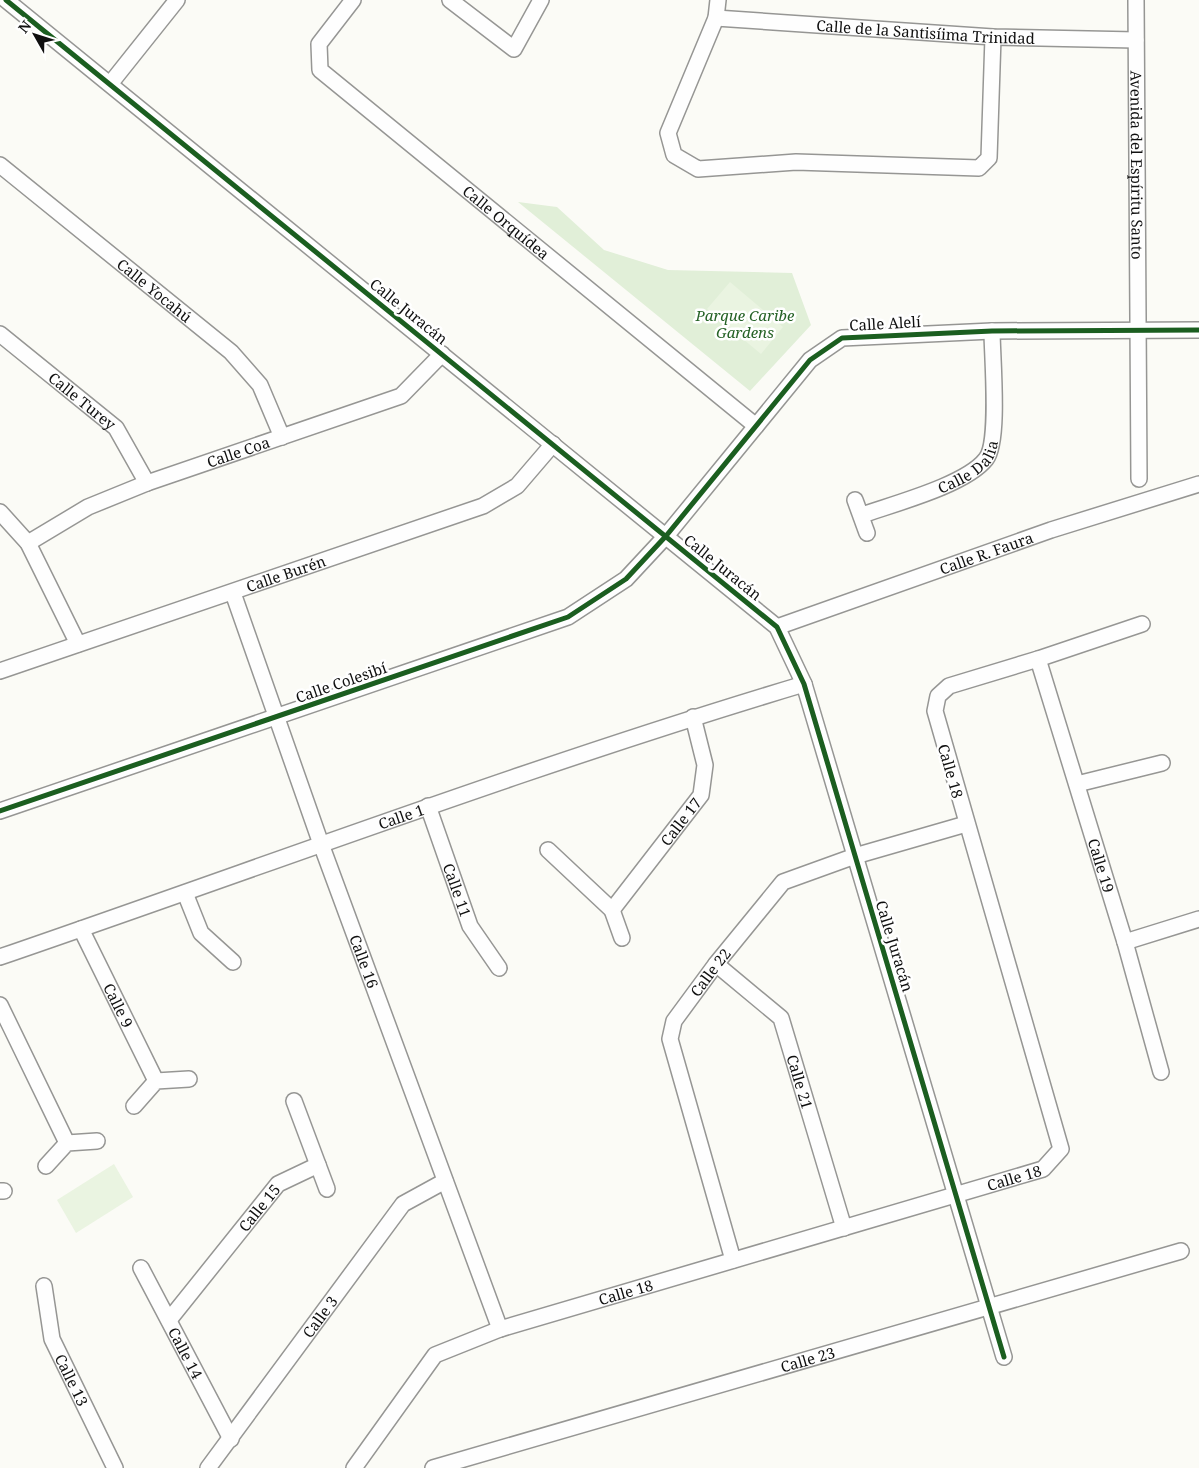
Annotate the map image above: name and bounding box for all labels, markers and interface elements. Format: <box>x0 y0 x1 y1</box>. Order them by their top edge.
north arrow <box>10 10 60 60</box>
street label: Calle de la Santisíima Trinidad <box>816 15 1035 48</box>
text: N <box>14 16 35 37</box>
street label: Avenida del Espíritu Santo <box>1126 70 1148 260</box>
street label: Calle Orquídea <box>459 181 554 263</box>
street label: Calle Yocahú <box>113 254 197 327</box>
street label: Calle Juracán <box>366 273 452 349</box>
park label: Parque Caribe Gardens <box>695 305 795 342</box>
street label: Calle Alelí <box>849 311 921 335</box>
street label: Calle Turey <box>44 367 121 434</box>
street label: Calle Coa <box>204 432 272 472</box>
street label: Calle Dalia <box>935 439 1002 498</box>
street label: Calle R. Faura <box>937 527 1036 579</box>
street label: Calle Juracán <box>680 529 766 605</box>
street label: Calle Burén <box>243 550 329 596</box>
street label: Calle Colesibí <box>293 657 389 707</box>
street label: Calle 18 <box>934 741 968 801</box>
street label: Calle 17 <box>656 793 706 850</box>
street label: Calle 1 <box>375 799 427 834</box>
street label: Calle 19 <box>1084 836 1119 895</box>
street label: Calle 11 <box>439 860 476 920</box>
street label: Calle Juracán <box>872 898 918 994</box>
street label: Calle 16 <box>345 932 383 991</box>
street label: Calle 22 <box>685 944 735 1000</box>
street label: Calle 9 <box>99 980 138 1031</box>
street label: Calle 21 <box>783 1052 818 1111</box>
street label: Calle 18 <box>985 1160 1044 1195</box>
street label: Calle 15 <box>234 1180 284 1236</box>
street label: Calle 18 <box>596 1275 655 1309</box>
street label: Calle 3 <box>298 1292 342 1342</box>
street label: Calle 14 <box>164 1324 208 1383</box>
street label: Calle 23 <box>778 1342 837 1377</box>
street label: Calle 13 <box>51 1350 93 1409</box>

